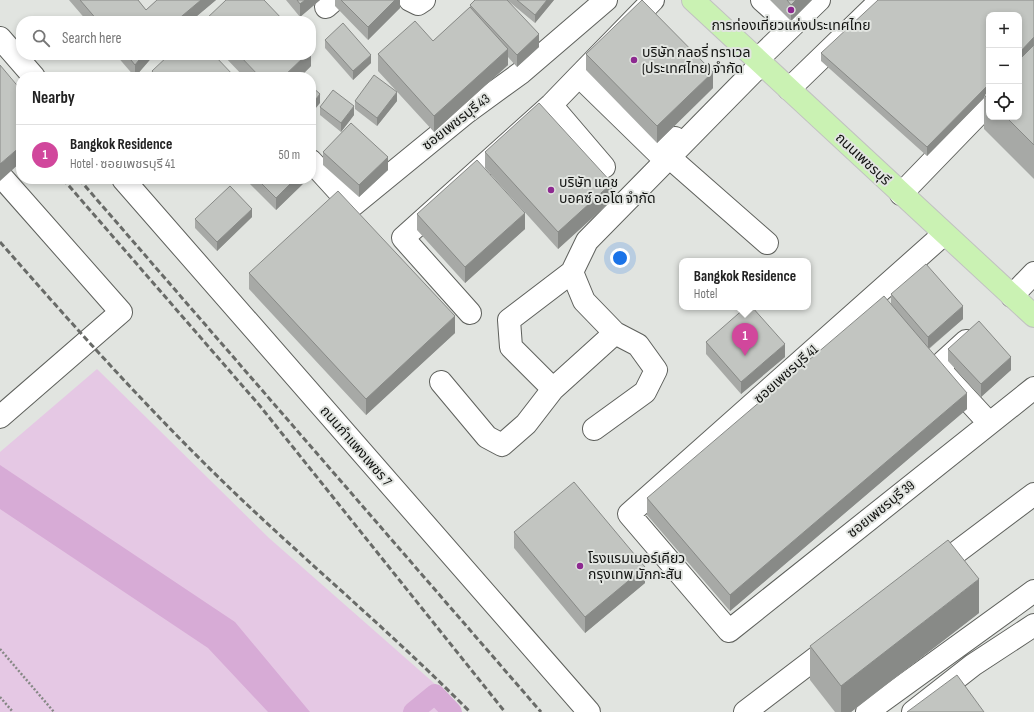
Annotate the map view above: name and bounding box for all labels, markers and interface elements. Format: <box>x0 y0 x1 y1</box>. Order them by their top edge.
marker: การท่องเที่ยวแห่งประเทศไทย <box>786 5 796 15</box>
map controls <box>986 12 1022 120</box>
button: + <box>986 12 1022 48</box>
place label: การท่องเที่ยวแห่งประเทศไทย <box>711 15 871 34</box>
search box <box>16 16 316 60</box>
icon: search <box>30 27 52 49</box>
text: Search here <box>62 29 122 48</box>
place label: บริษัท กลอรี่ ทราเวล (ประเทศไทย) จำกัด <box>642 42 750 77</box>
button: − <box>986 48 1022 84</box>
marker: บริษัท กลอรี่ ทราเวล (ประเทศไทย) จำกัด <box>629 55 639 65</box>
button: locate <box>986 84 1022 120</box>
text: Nearby <box>32 88 75 108</box>
street label: ซอยเพชรบุรี 43 <box>419 90 493 154</box>
street label: ถนนเพชรบุรี <box>832 129 894 189</box>
text: Bangkok Residence <box>70 135 172 154</box>
text: 1 <box>42 147 48 163</box>
text: 50 m <box>279 147 300 163</box>
text: Hotel · ซอยเพชรบุรี 41 <box>70 156 175 172</box>
place label: บริษัท แคช บอคซ์ ออโต จำกัด <box>559 174 656 207</box>
marker: บริษัท แคช บอคซ์ ออโต จำกัด <box>546 185 556 195</box>
your location <box>610 248 630 268</box>
popup <box>679 258 811 310</box>
text: Bangkok Residence <box>694 267 796 286</box>
text: Hotel <box>694 286 717 302</box>
pin: 1 <box>732 323 758 356</box>
street label: ซอยเพชรบุรี 41 <box>750 341 822 407</box>
street label: ถนนกำแพงเพชร 7 <box>317 402 396 490</box>
street label: ซอยเพชรบุรี 39 <box>844 477 918 541</box>
place label: โรงแรมเมอร์เคียว กรุงเทพ มักกะสัน <box>588 550 685 583</box>
marker: โรงแรมเมอร์เคียว กรุงเทพ มักกะสัน <box>575 561 585 571</box>

